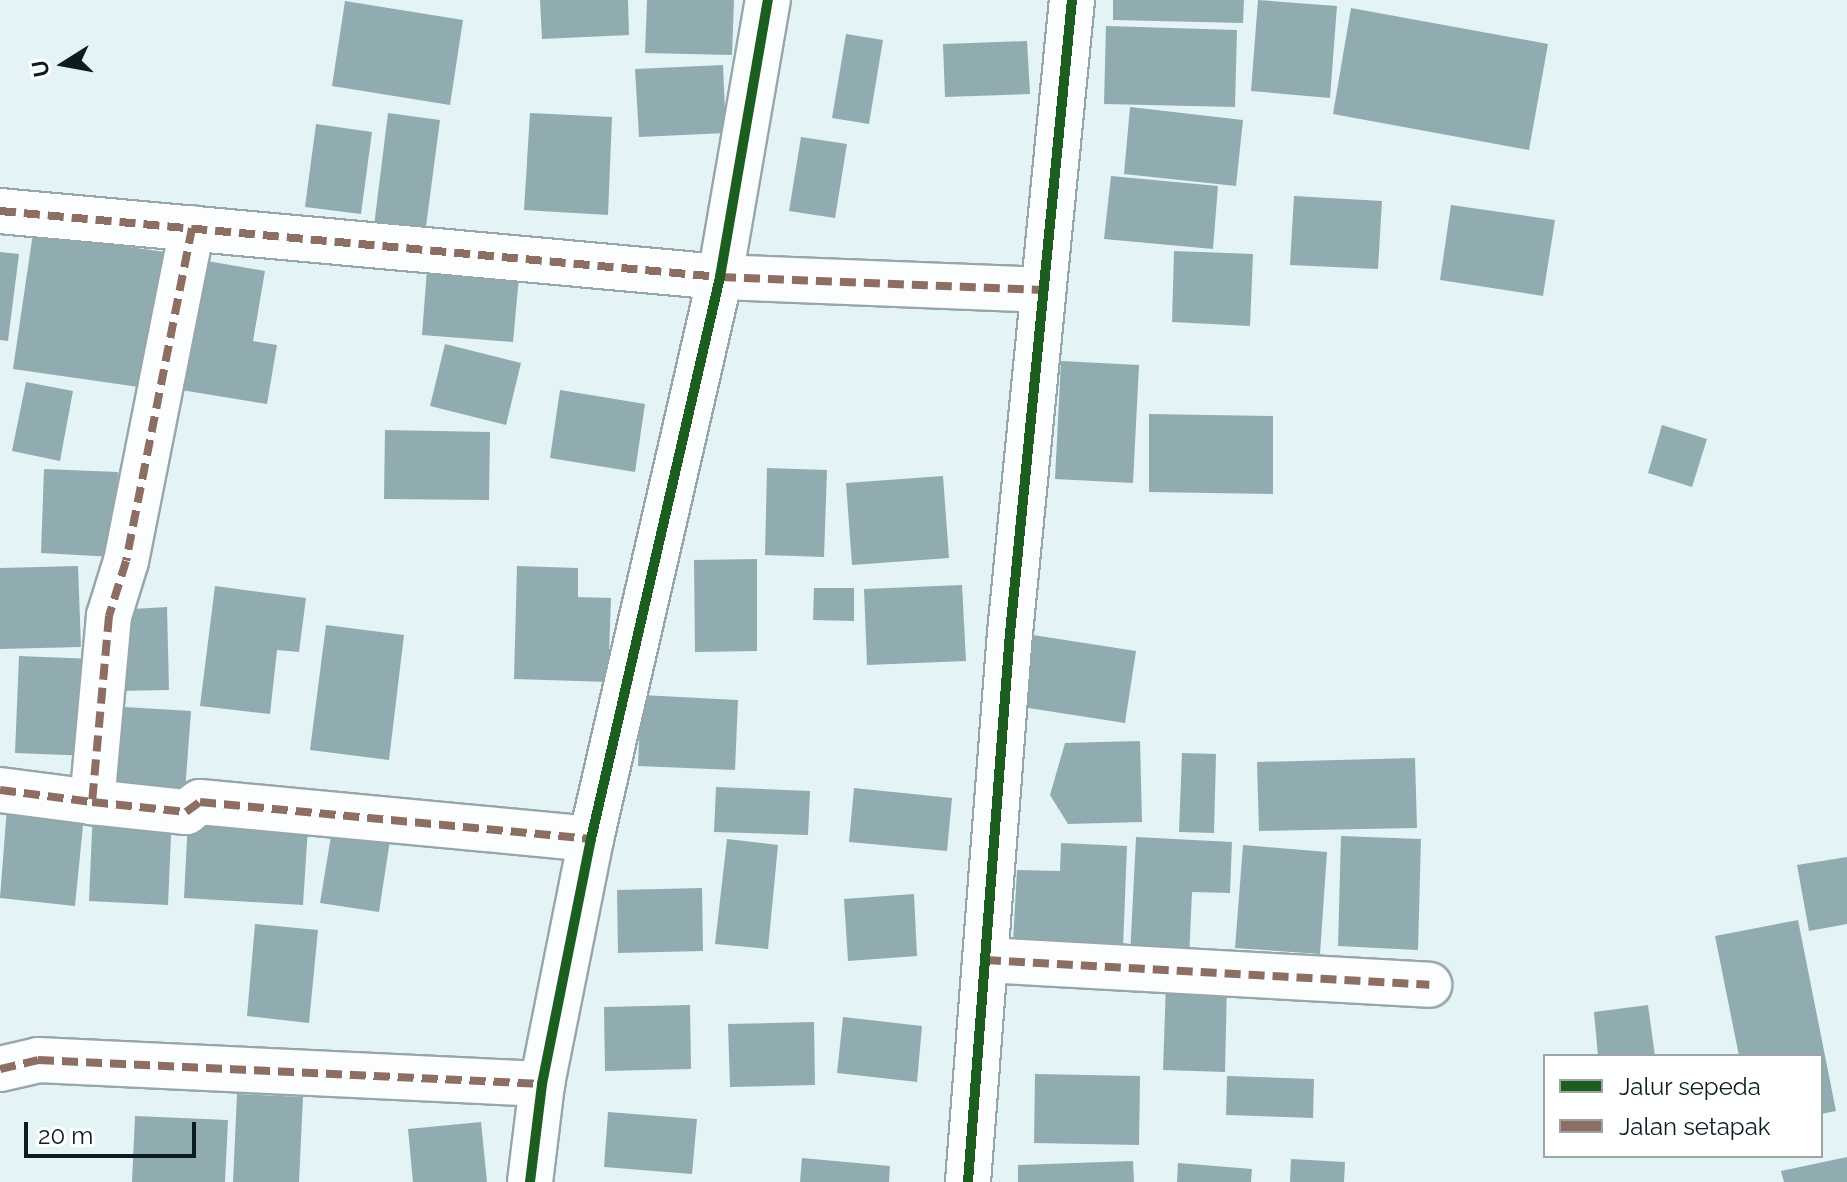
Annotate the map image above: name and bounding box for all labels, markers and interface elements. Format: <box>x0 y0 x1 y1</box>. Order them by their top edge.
north arrow <box>24 24 104 104</box>
text: U <box>26 58 55 79</box>
legend <box>1543 1054 1823 1158</box>
text: Jalur sepeda <box>1619 1072 1761 1101</box>
scale bar <box>28 1106 200 1156</box>
text: Jalan setapak <box>1619 1112 1770 1141</box>
text: 20 m <box>38 1121 93 1150</box>

